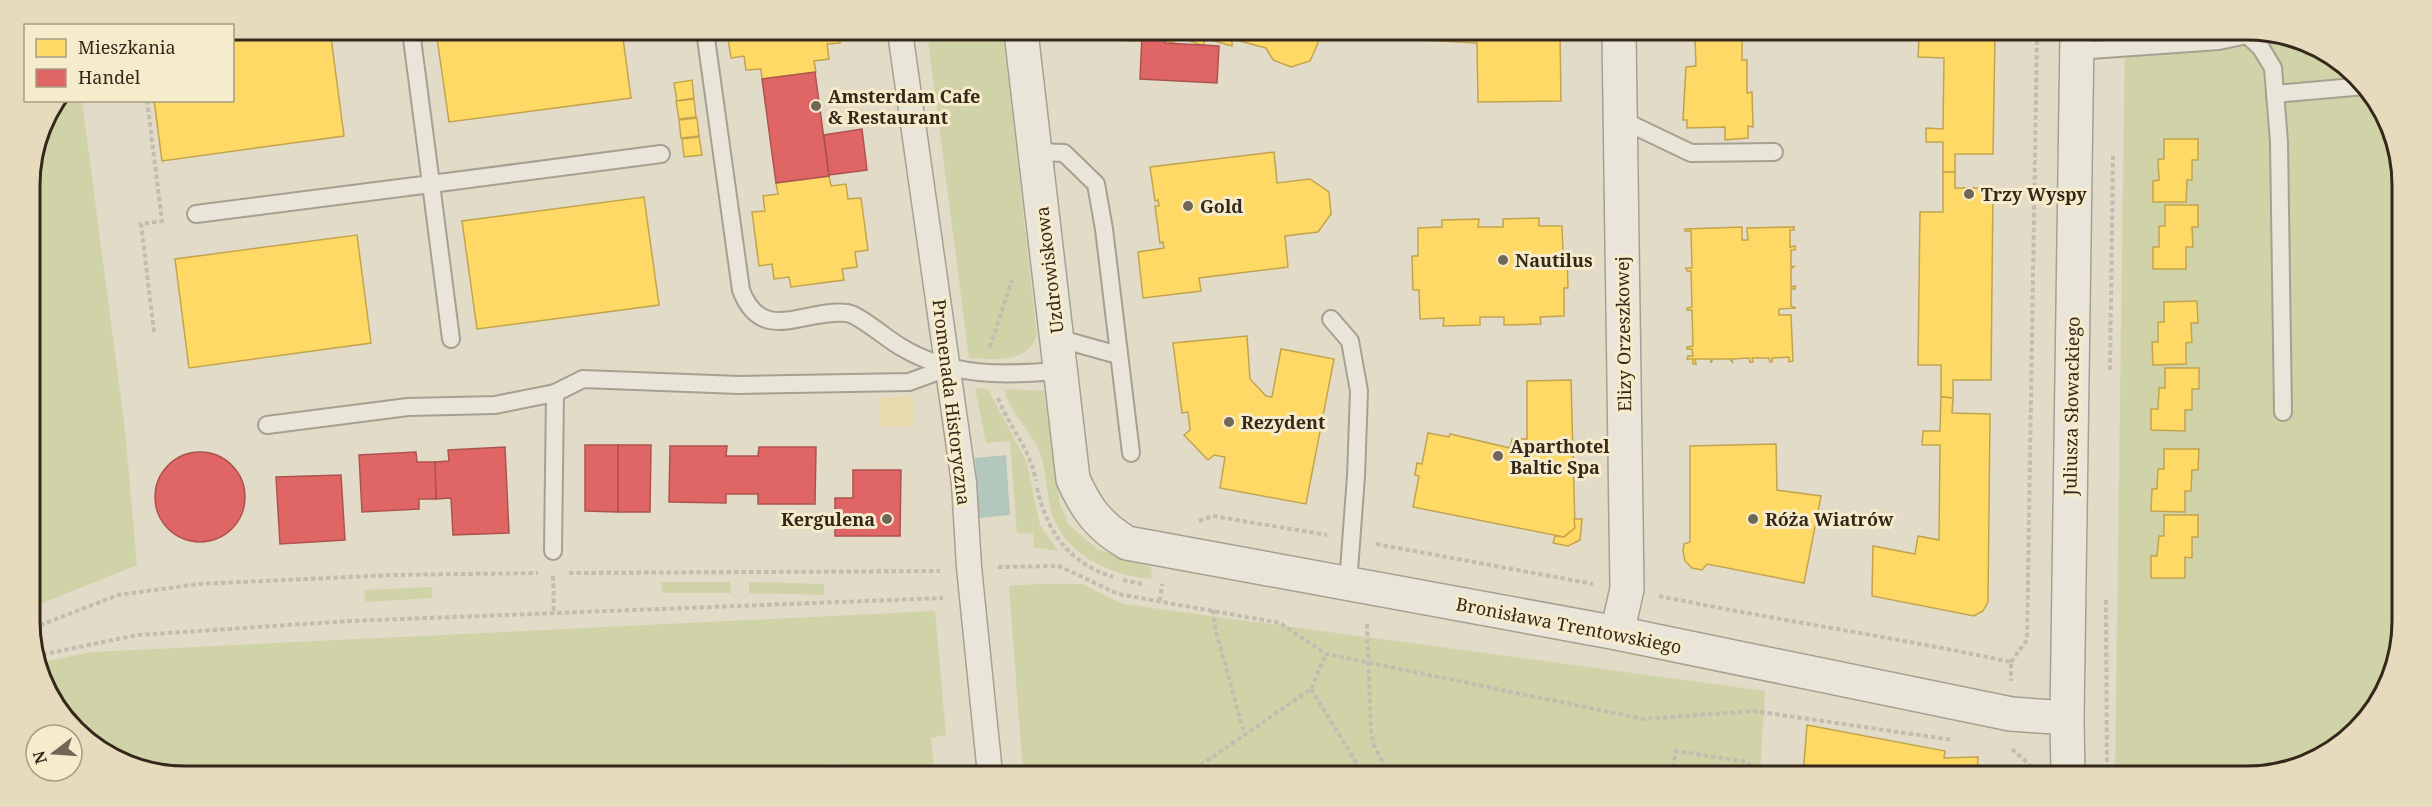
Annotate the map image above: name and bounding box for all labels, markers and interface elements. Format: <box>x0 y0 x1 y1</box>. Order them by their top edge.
legend <box>24 24 234 102</box>
text: Mieszkania <box>78 35 176 59</box>
text: Handel <box>78 65 141 89</box>
place label: Amsterdam Cafe & Restaurant <box>828 84 980 129</box>
marker: Amsterdam Cafe & Restaurant <box>809 99 823 113</box>
place label: Trzy Wyspy <box>1981 182 2087 206</box>
marker: Trzy Wyspy <box>1962 187 1976 201</box>
place label: Gold <box>1200 194 1243 218</box>
marker: Gold <box>1181 199 1195 213</box>
street label: Uzdrowiskowa <box>1029 205 1069 335</box>
place label: Nautilus <box>1515 248 1593 272</box>
marker: Nautilus <box>1496 253 1510 267</box>
street label: Elizy Orzeszkowej <box>1610 256 1636 412</box>
street label: Promenada Historyczna <box>927 298 977 506</box>
street label: Juliusza Słowackiego <box>2057 316 2085 497</box>
place label: Rezydent <box>1241 410 1325 434</box>
marker: Rezydent <box>1222 415 1236 429</box>
place label: Aparthotel Baltic Spa <box>1510 434 1610 479</box>
marker: Aparthotel Baltic Spa <box>1491 449 1505 463</box>
place label: Kergulena <box>781 507 875 531</box>
place label: Róża Wiatrów <box>1765 507 1894 531</box>
marker: Kergulena <box>880 512 894 526</box>
marker: Róża Wiatrów <box>1746 512 1760 526</box>
street label: Bronisława Trentowskiego <box>1454 591 1684 659</box>
north arrow <box>24 723 84 783</box>
text: N <box>27 748 52 767</box>

